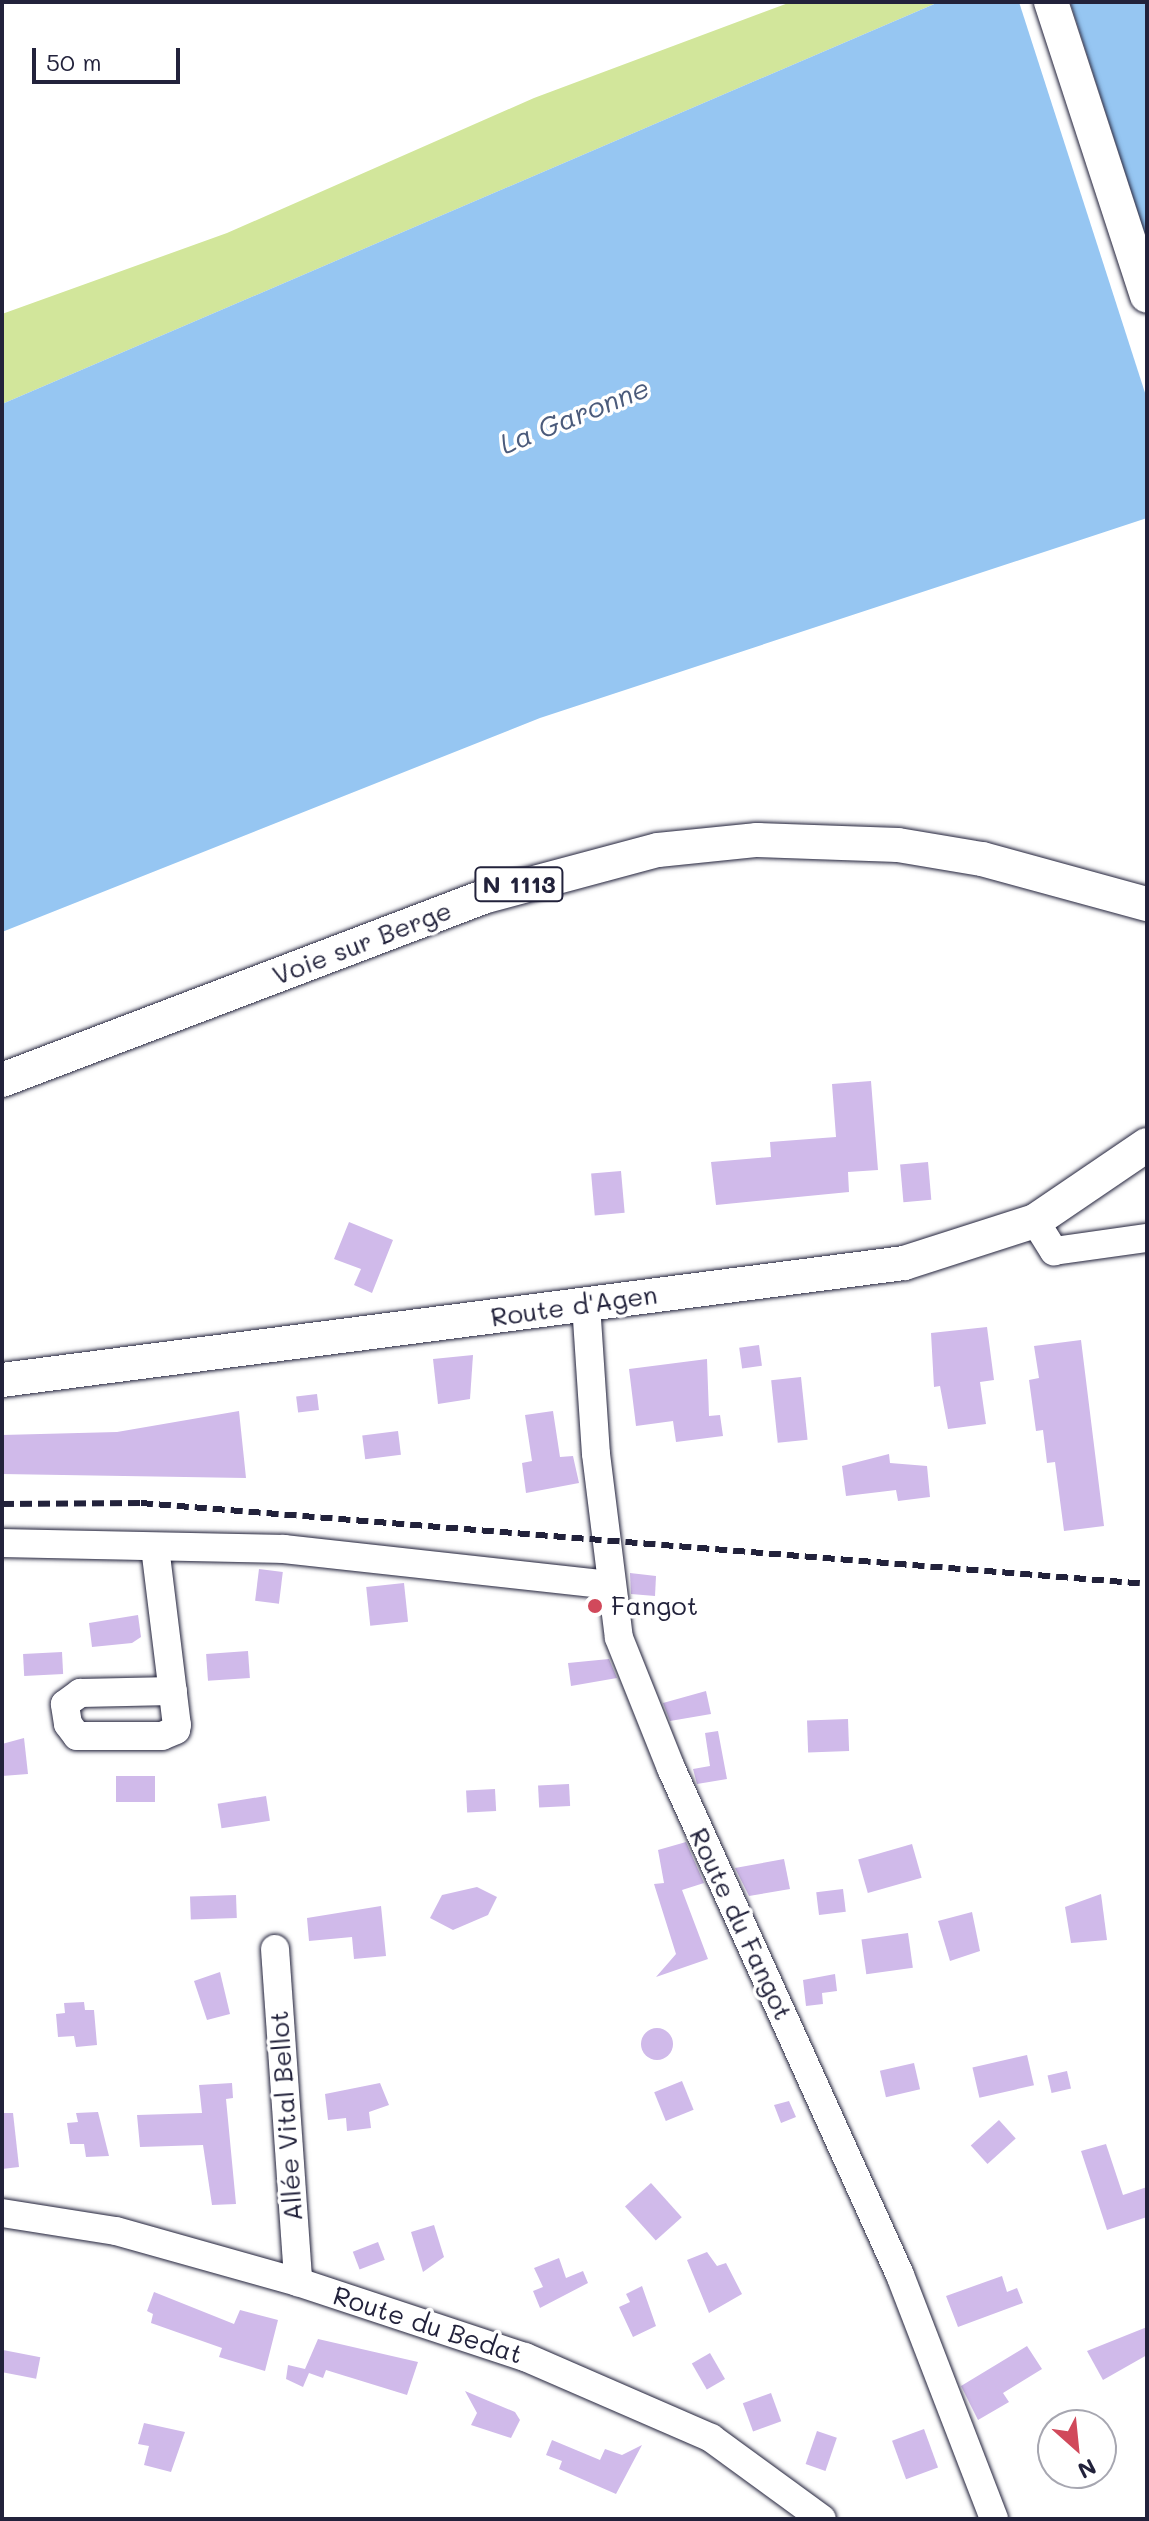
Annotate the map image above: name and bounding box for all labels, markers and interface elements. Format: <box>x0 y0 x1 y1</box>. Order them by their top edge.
scale bar <box>36 32 184 82</box>
text: 50 m <box>46 46 102 77</box>
water label: La Garonne <box>494 370 654 460</box>
road number: N 1113 <box>473 864 565 904</box>
street label: Voie sur Berge <box>268 895 456 991</box>
street label: Route d'Agen <box>489 1279 659 1333</box>
place label: Fangot <box>611 1590 698 1622</box>
marker: Fangot <box>586 1597 604 1615</box>
street label: Route du Fangot <box>683 1823 799 2025</box>
street label: Allée Vital Bellot <box>263 2010 309 2222</box>
street label: Route du Bedat <box>329 2280 527 2370</box>
north arrow <box>1037 2409 1117 2489</box>
text: N <box>1073 2452 1101 2486</box>

